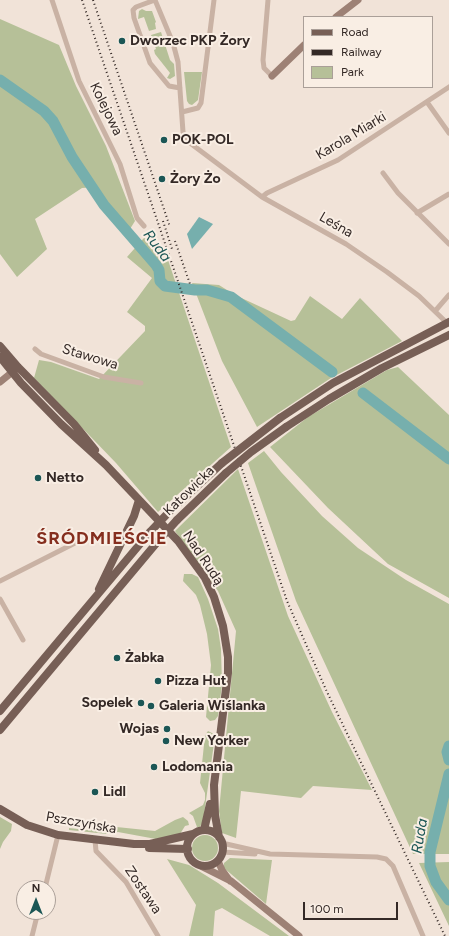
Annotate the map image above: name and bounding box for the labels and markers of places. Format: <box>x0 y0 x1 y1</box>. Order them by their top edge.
place label: Dworzec PKP Żory <box>130 33 250 49</box>
marker: Dworzec PKP Żory <box>117 36 127 46</box>
place label: POK-POL <box>172 132 233 148</box>
marker: POK-POL <box>159 135 169 145</box>
place label: Żory Żo <box>170 171 221 187</box>
marker: Żory Żo <box>157 174 167 184</box>
place label: Netto <box>46 470 84 486</box>
marker: Netto <box>33 473 43 483</box>
place label: Żabka <box>125 650 164 666</box>
marker: Żabka <box>112 653 122 663</box>
place label: Pizza Hut <box>166 673 226 689</box>
marker: Pizza Hut <box>153 676 163 686</box>
place label: Sopelek <box>81 695 133 711</box>
marker: Sopelek <box>136 698 146 708</box>
place label: Galeria Wiślanka <box>159 698 266 714</box>
marker: Galeria Wiślanka <box>146 701 156 711</box>
place label: Wojas <box>120 721 159 737</box>
marker: Wojas <box>162 724 172 734</box>
place label: New Yorker <box>174 733 249 749</box>
marker: New Yorker <box>161 736 171 746</box>
place label: Lodomania <box>162 759 233 775</box>
marker: Lodomania <box>149 762 159 772</box>
place label: Lidl <box>103 784 126 800</box>
marker: Lidl <box>90 787 100 797</box>

